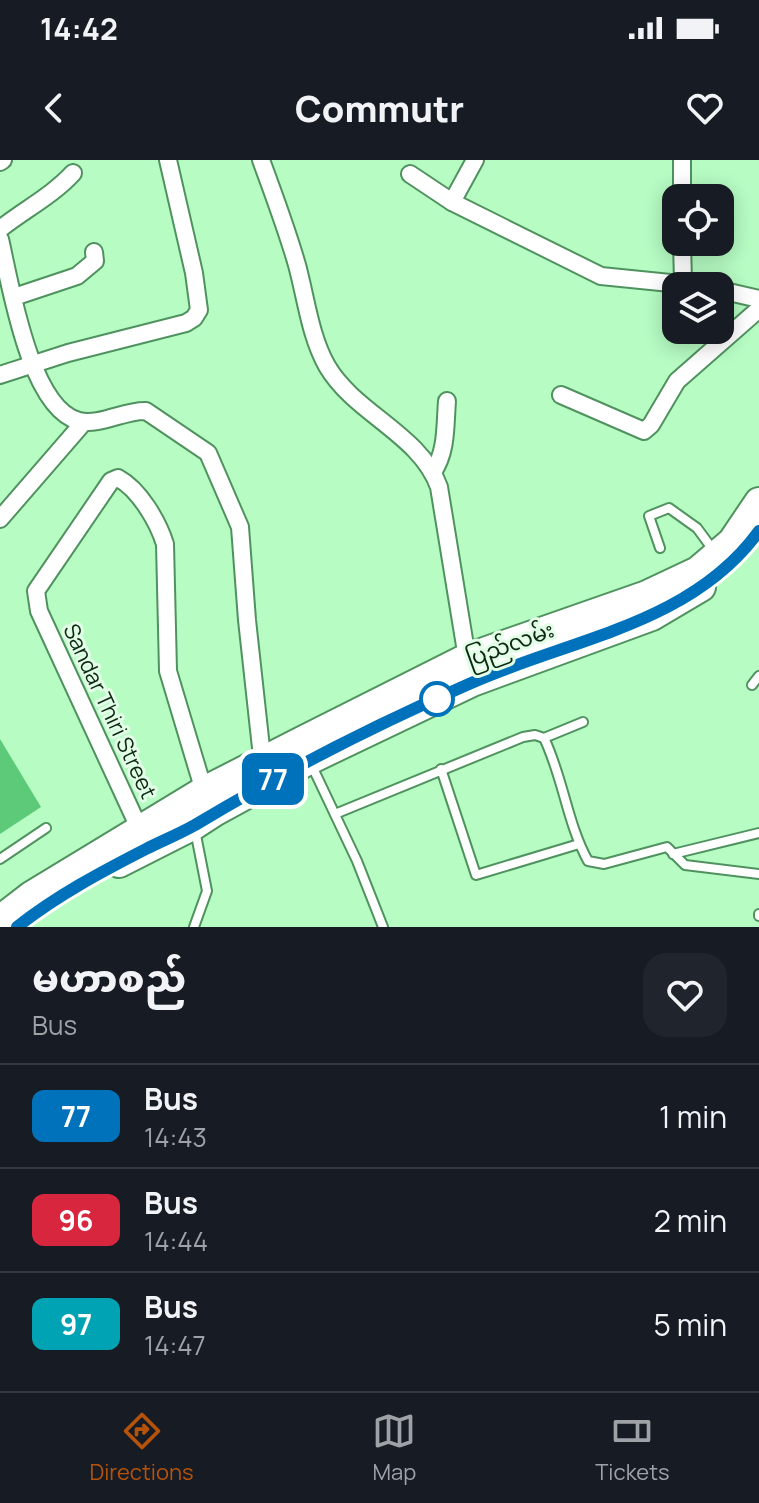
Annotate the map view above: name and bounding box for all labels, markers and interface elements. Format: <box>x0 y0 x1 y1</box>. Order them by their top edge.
text: 14:42 <box>40 8 118 49</box>
text: Commutr <box>295 84 464 133</box>
icon: back <box>32 86 76 130</box>
icon: heart <box>683 86 727 130</box>
map controls <box>662 184 734 344</box>
button: locate <box>662 184 734 256</box>
button: layers <box>662 272 734 344</box>
street label: ပြည်လမ်း <box>462 614 559 677</box>
street label: Sandar Thiri Street <box>56 619 164 804</box>
unlabelled marker <box>420 682 454 716</box>
line badge: 77 <box>237 753 309 805</box>
text: 77 <box>258 760 288 798</box>
text: မဟာစည် <box>32 951 186 1003</box>
button: heart <box>643 953 727 1037</box>
text: Bus <box>32 1007 77 1043</box>
text: Bus <box>144 1078 198 1119</box>
text: 1 min <box>659 1096 727 1137</box>
text: 77 <box>61 1097 91 1135</box>
text: 14:43 <box>144 1119 207 1155</box>
text: Bus <box>144 1182 198 1223</box>
text: 2 min <box>654 1200 727 1241</box>
text: 96 <box>59 1201 93 1239</box>
text: 14:44 <box>144 1223 208 1259</box>
text: Bus <box>144 1286 198 1327</box>
text: 5 min <box>653 1304 727 1345</box>
text: 97 <box>60 1305 92 1343</box>
text: 14:47 <box>144 1327 206 1363</box>
tab: Directions <box>89 1409 194 1487</box>
tab: Map <box>372 1409 416 1487</box>
tab: Tickets <box>595 1409 670 1487</box>

